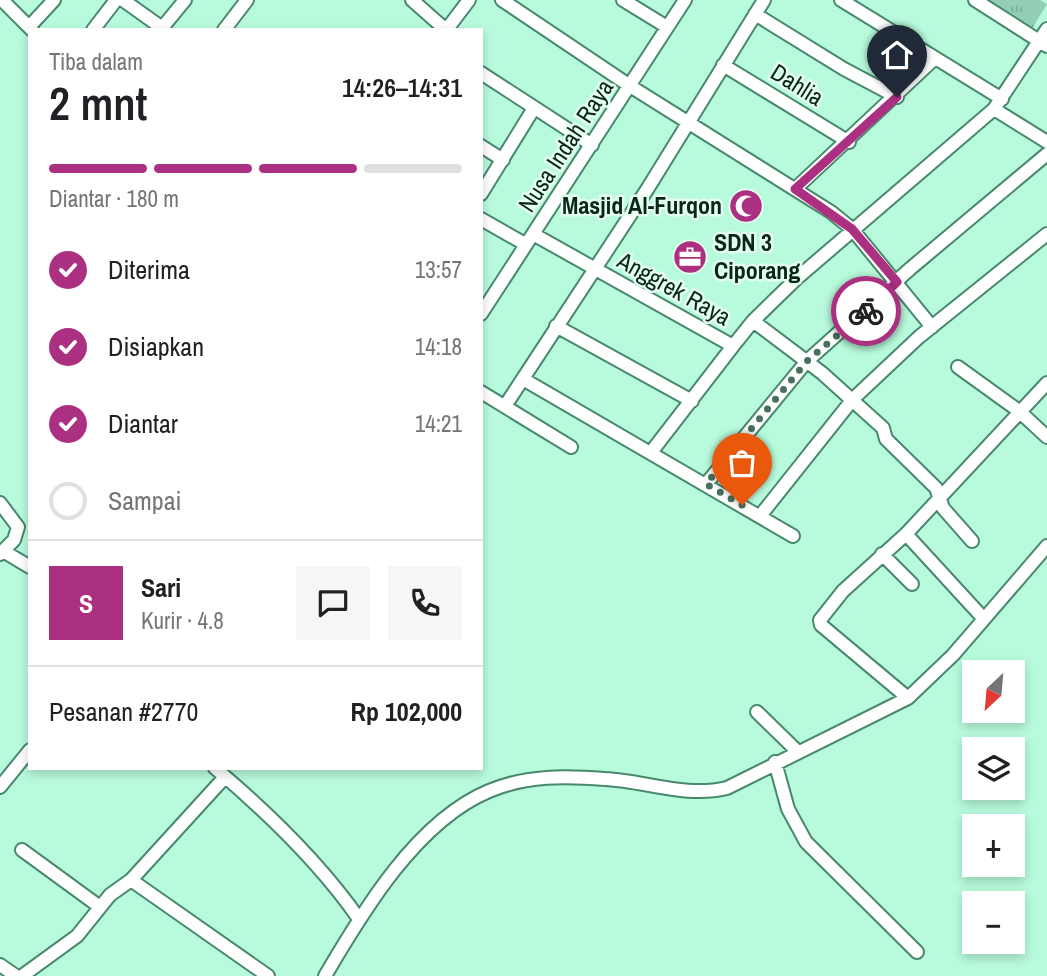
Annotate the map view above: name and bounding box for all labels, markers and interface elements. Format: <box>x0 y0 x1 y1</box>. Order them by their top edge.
pin <box>867 25 927 97</box>
icon: home <box>878 36 916 74</box>
text: Tiba dalam <box>49 46 143 77</box>
street label: Dahlia <box>765 56 830 113</box>
text: 14:26–14:31 <box>342 70 462 105</box>
text: 2 mnt <box>49 72 148 134</box>
street label: Nusa Indah Raya <box>510 73 620 218</box>
text: Diantar · 180 m <box>49 183 179 214</box>
mosque icon: Masjid Al-Furqon <box>727 187 765 225</box>
place label: Masjid Al-Furqon <box>562 189 722 221</box>
place label: SDN 3 Ciporang <box>714 226 800 286</box>
office icon: SDN 3 Ciporang <box>671 238 709 276</box>
street label: Anggrek Raya <box>611 243 737 332</box>
icon: check <box>49 251 87 289</box>
text: Diterima <box>108 252 190 287</box>
text: 13:57 <box>415 254 462 285</box>
courier <box>831 276 901 346</box>
icon: bike <box>847 292 885 330</box>
icon: check <box>49 328 87 366</box>
text: Disiapkan <box>108 329 204 364</box>
text: 14:18 <box>415 331 462 362</box>
icon: check <box>49 405 87 443</box>
text: Diantar <box>108 406 178 441</box>
text: 14:21 <box>415 408 462 439</box>
pin <box>712 433 772 505</box>
icon: bag <box>723 444 761 482</box>
text: Sampai <box>108 483 181 518</box>
button: chat <box>296 566 370 640</box>
button: phone <box>388 566 462 640</box>
text: Sari <box>141 570 181 605</box>
text: S <box>79 586 93 621</box>
text: Kurir · 4.8 <box>141 605 224 636</box>
north arrow <box>962 660 1026 723</box>
map controls <box>962 660 1025 954</box>
text: Pesanan #2770 <box>49 694 198 729</box>
text: Rp 102,000 <box>351 694 462 729</box>
button: layers <box>962 737 1025 800</box>
button: + <box>962 814 1025 877</box>
button: − <box>962 891 1025 954</box>

